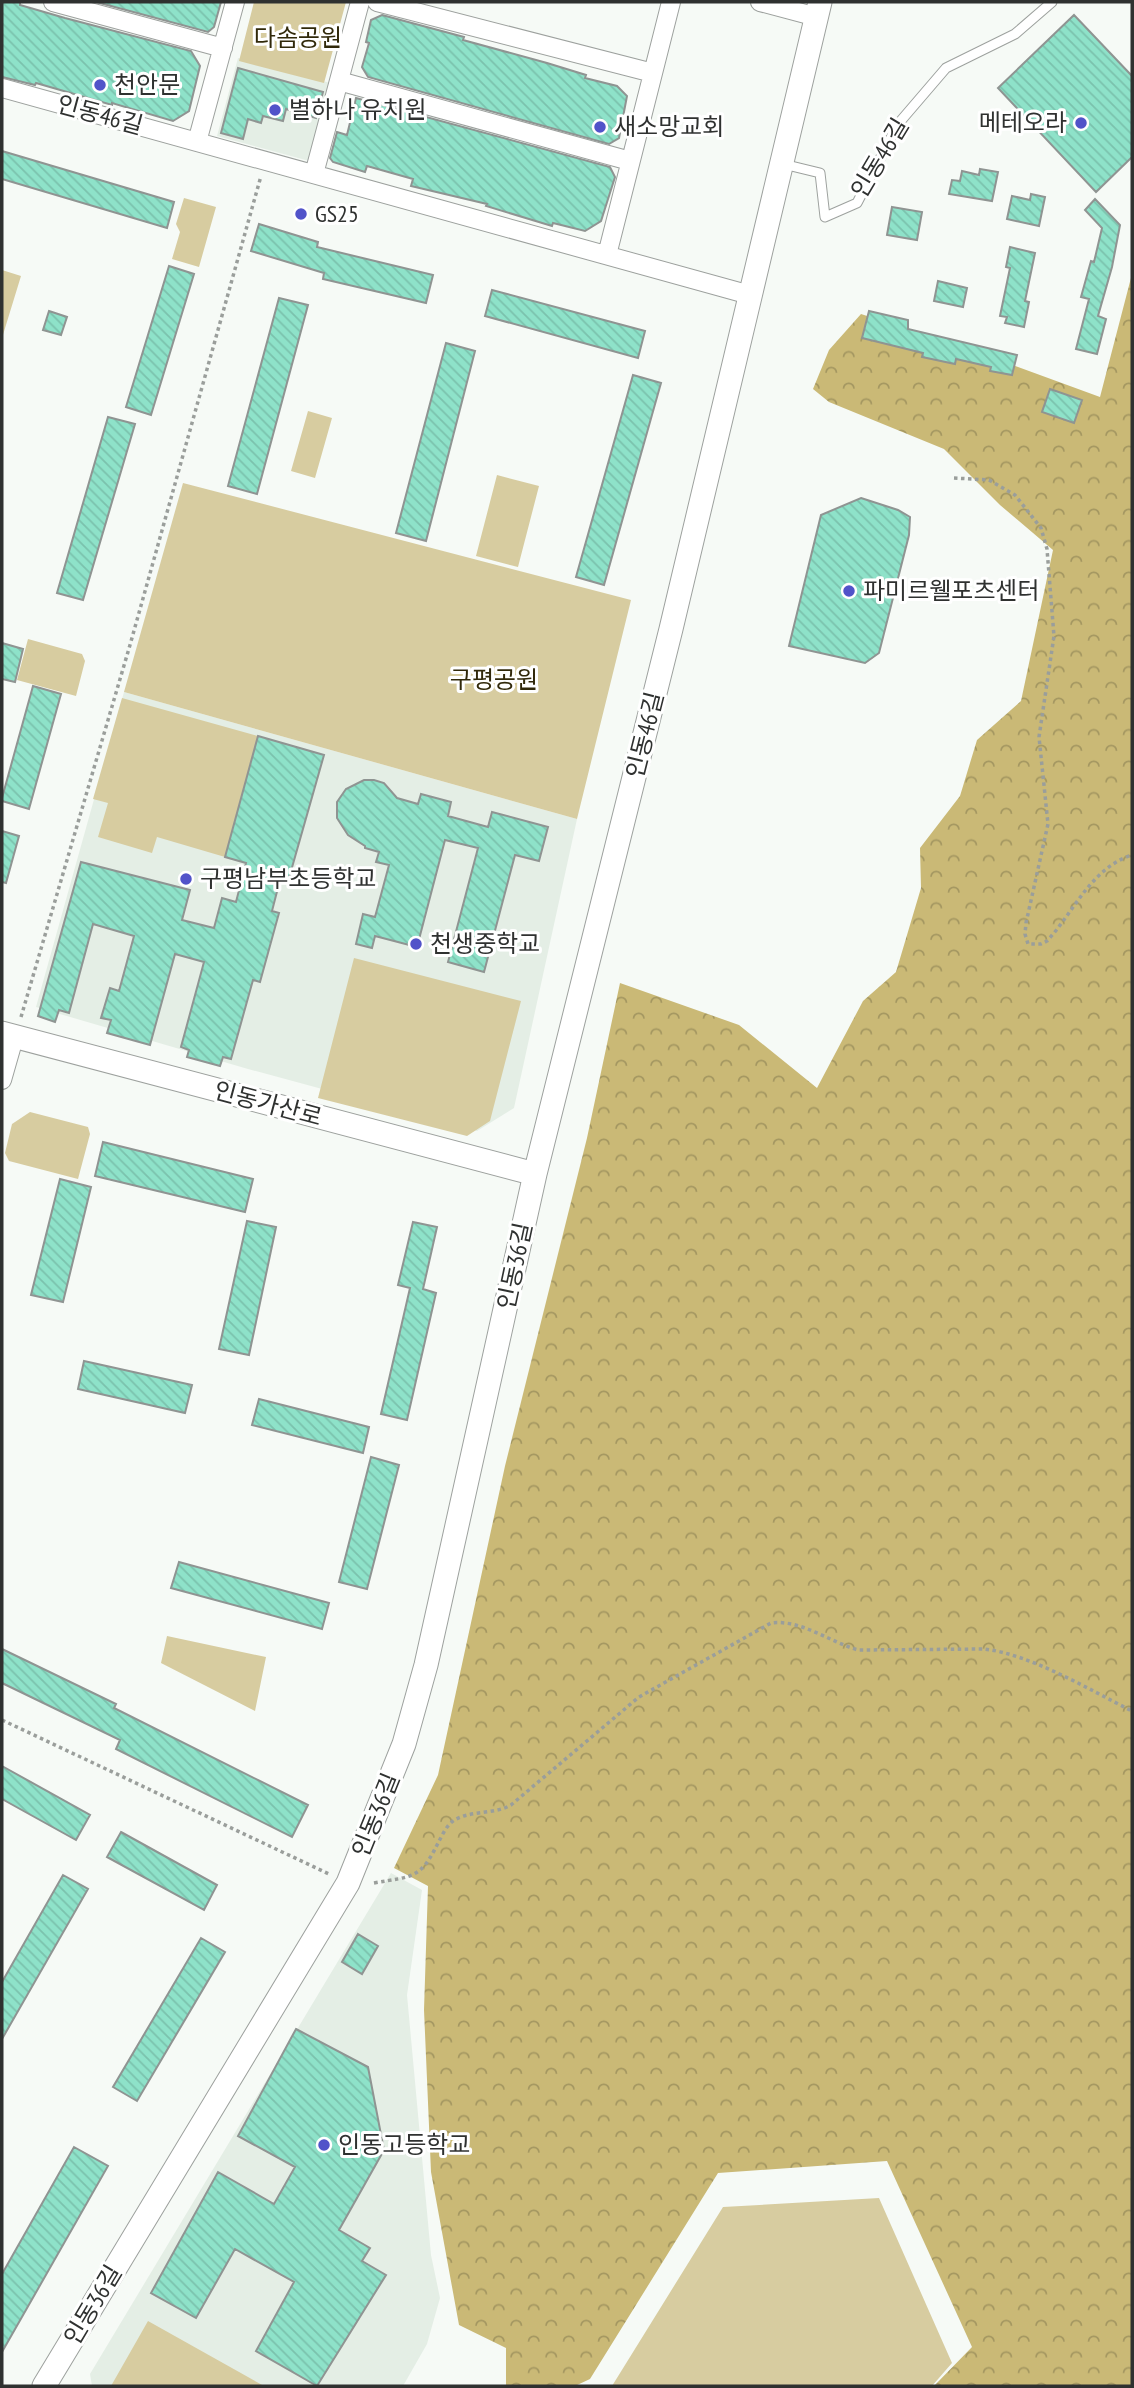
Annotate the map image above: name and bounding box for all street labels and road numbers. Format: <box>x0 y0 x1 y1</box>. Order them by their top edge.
street label: 인동46길 <box>54 88 147 141</box>
street label: 인동46길 <box>844 112 915 203</box>
street label: 인동46길 <box>619 689 670 781</box>
street label: 인동가산로 <box>211 1074 325 1133</box>
street label: 인동36길 <box>490 1220 539 1312</box>
street label: 인동36길 <box>345 1768 406 1861</box>
street label: 인동36길 <box>57 2259 128 2350</box>

